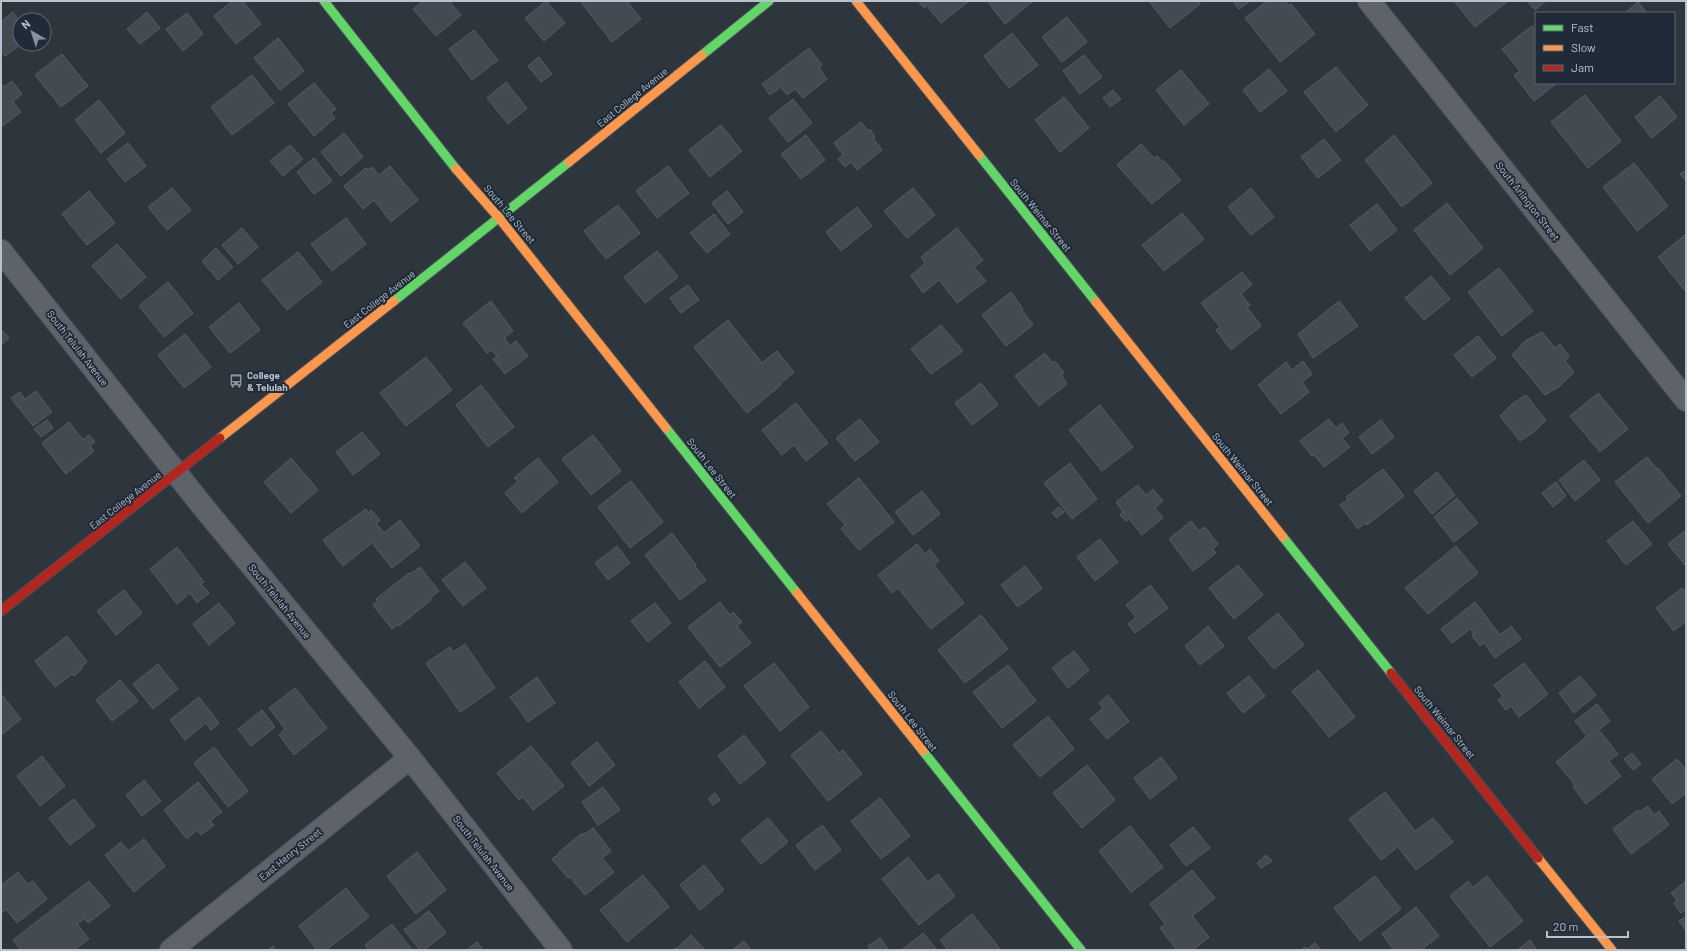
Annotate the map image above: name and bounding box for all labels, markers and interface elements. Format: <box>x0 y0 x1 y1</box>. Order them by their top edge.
north arrow <box>12 12 52 52</box>
legend <box>1535 12 1675 84</box>
text: N <box>18 16 32 31</box>
text: Fast <box>1571 20 1594 34</box>
text: Slow <box>1571 40 1596 54</box>
text: Jam <box>1571 60 1594 74</box>
street label: East College Avenue <box>594 65 670 129</box>
street label: South Arlington Street <box>1494 159 1563 243</box>
street label: South Weimar Street <box>1008 176 1074 254</box>
street label: South Lee Street <box>482 182 538 246</box>
street label: East College Avenue <box>341 267 417 331</box>
street label: South Telulah Avenue <box>45 308 111 388</box>
place label: College & Telulah <box>247 369 288 393</box>
bus stop icon: College & Telulah <box>228 373 244 389</box>
street label: South Weimar Street <box>1210 430 1276 508</box>
street label: South Lee Street <box>685 435 740 501</box>
street label: East College Avenue <box>87 468 163 532</box>
street label: South Telulah Avenue <box>246 561 314 641</box>
street label: South Weimar Street <box>1412 683 1478 761</box>
street label: South Lee Street <box>886 688 941 754</box>
street label: South Telulah Avenue <box>451 813 517 893</box>
street label: East Henry Street <box>256 825 324 883</box>
scale bar <box>1547 913 1628 939</box>
text: 20 m <box>1553 919 1579 933</box>

